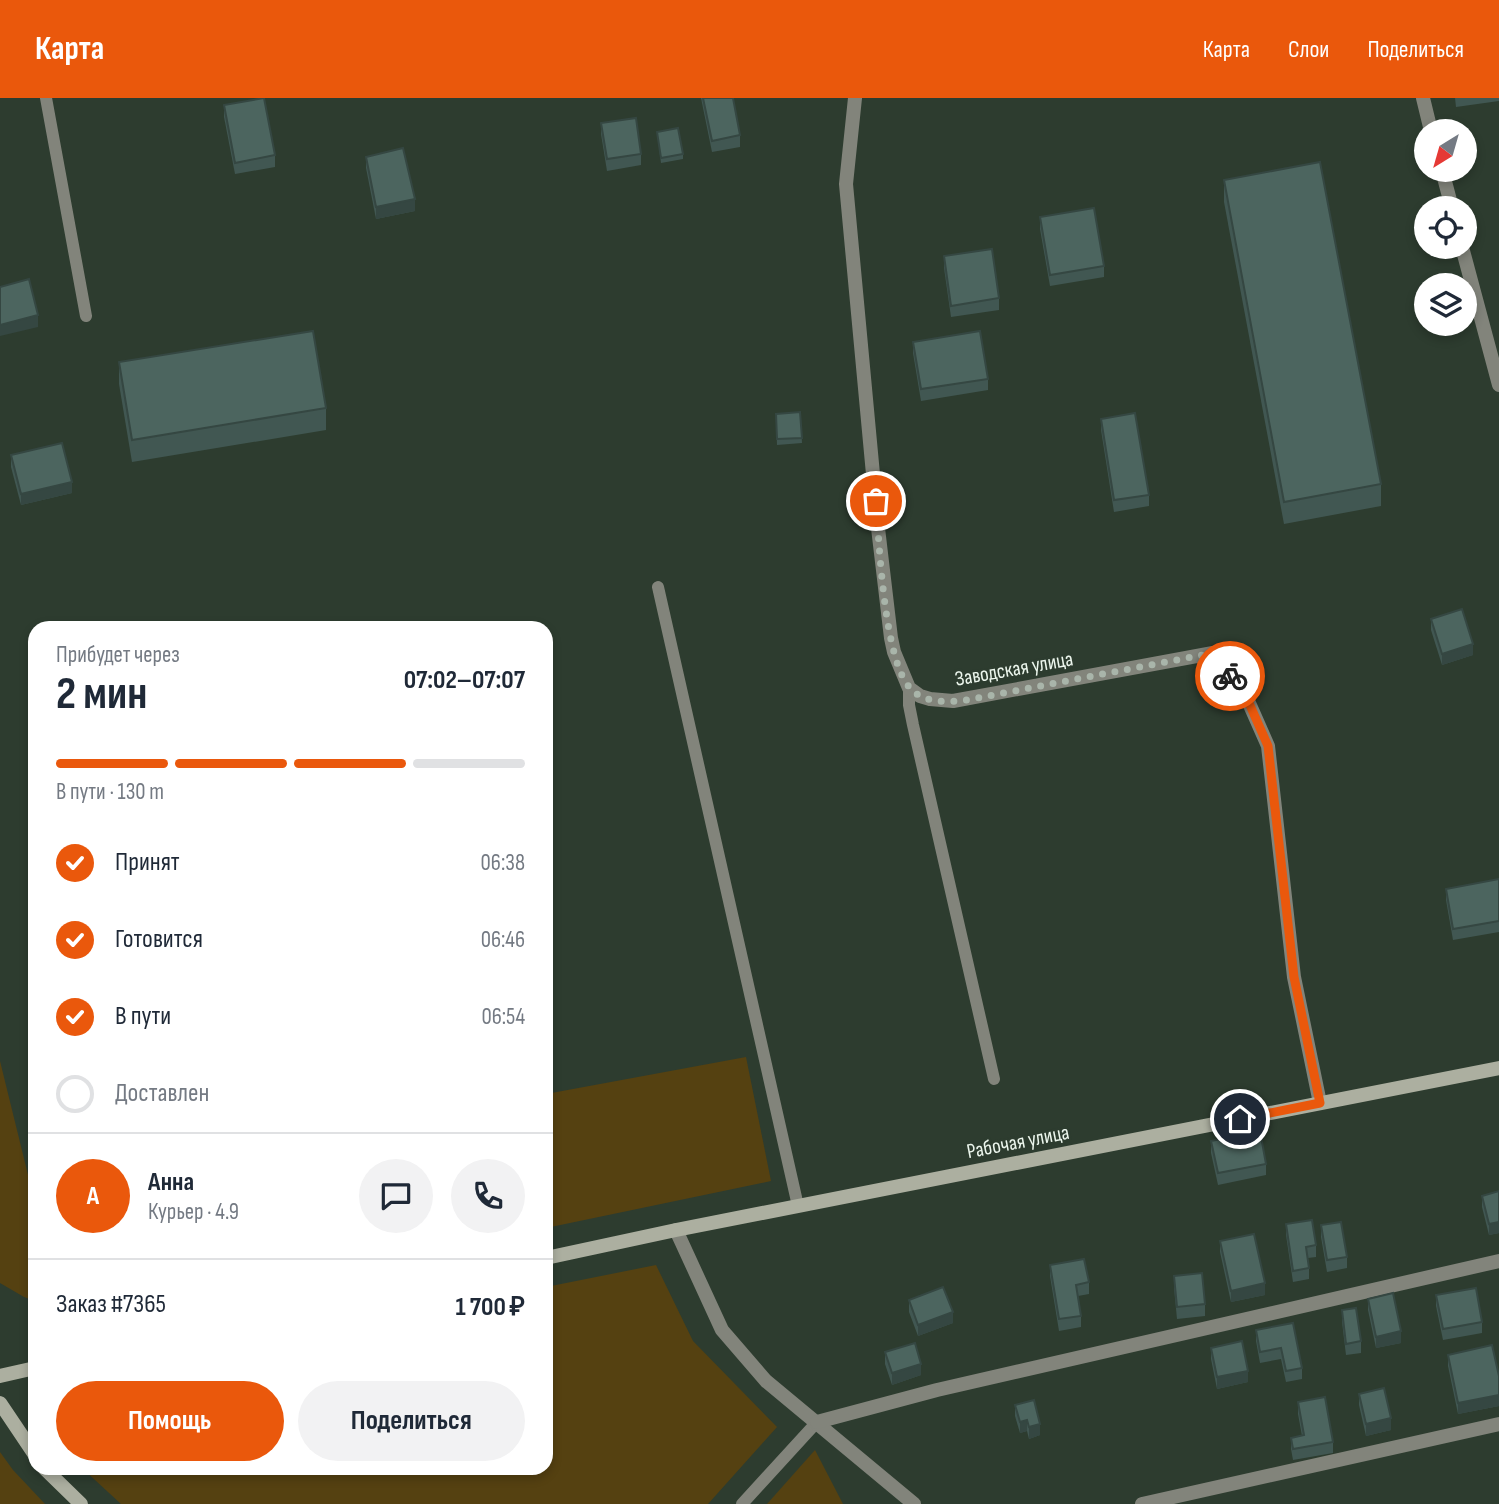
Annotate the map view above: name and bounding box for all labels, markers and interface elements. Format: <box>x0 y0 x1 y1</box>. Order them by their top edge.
text: Карта <box>35 29 104 69</box>
text: Карта <box>1203 35 1250 64</box>
text: Слои <box>1288 35 1329 64</box>
text: Поделиться <box>1367 35 1464 64</box>
north arrow <box>1414 119 1477 182</box>
map controls <box>1414 119 1477 336</box>
button: locate <box>1414 196 1477 259</box>
button: layers <box>1414 273 1477 336</box>
pin <box>846 471 906 531</box>
icon: bag <box>857 482 895 520</box>
text: Прибудет через <box>56 641 180 669</box>
courier <box>1195 641 1265 711</box>
street label: Заводская улица <box>953 646 1075 692</box>
icon: bike <box>1211 657 1249 695</box>
text: 07:02–07:07 <box>404 665 525 696</box>
text: 2 мин <box>56 667 147 722</box>
text: В пути · 130 m <box>56 778 164 806</box>
icon: check <box>56 844 94 882</box>
text: Принят <box>115 847 180 878</box>
text: 06:38 <box>481 849 525 877</box>
icon: check <box>56 921 94 959</box>
text: Готовится <box>115 924 203 955</box>
text: 06:46 <box>481 926 525 954</box>
icon: check <box>56 998 94 1036</box>
text: В пути <box>115 1001 171 1032</box>
text: 06:54 <box>481 1003 525 1031</box>
text: Доставлен <box>115 1078 209 1109</box>
pin <box>1210 1089 1270 1149</box>
icon: home <box>1221 1100 1259 1138</box>
street label: Рабочая улица <box>965 1120 1071 1164</box>
button: chat <box>359 1159 433 1233</box>
button: phone <box>451 1159 525 1233</box>
text: Анна <box>148 1167 194 1198</box>
text: А <box>87 1181 99 1212</box>
text: Курьер · 4.9 <box>148 1198 239 1226</box>
text: Заказ #7365 <box>56 1289 166 1320</box>
text: 1 700 ₽ <box>456 1292 525 1323</box>
button: Помощь <box>56 1381 284 1461</box>
button: Поделиться <box>298 1381 525 1461</box>

